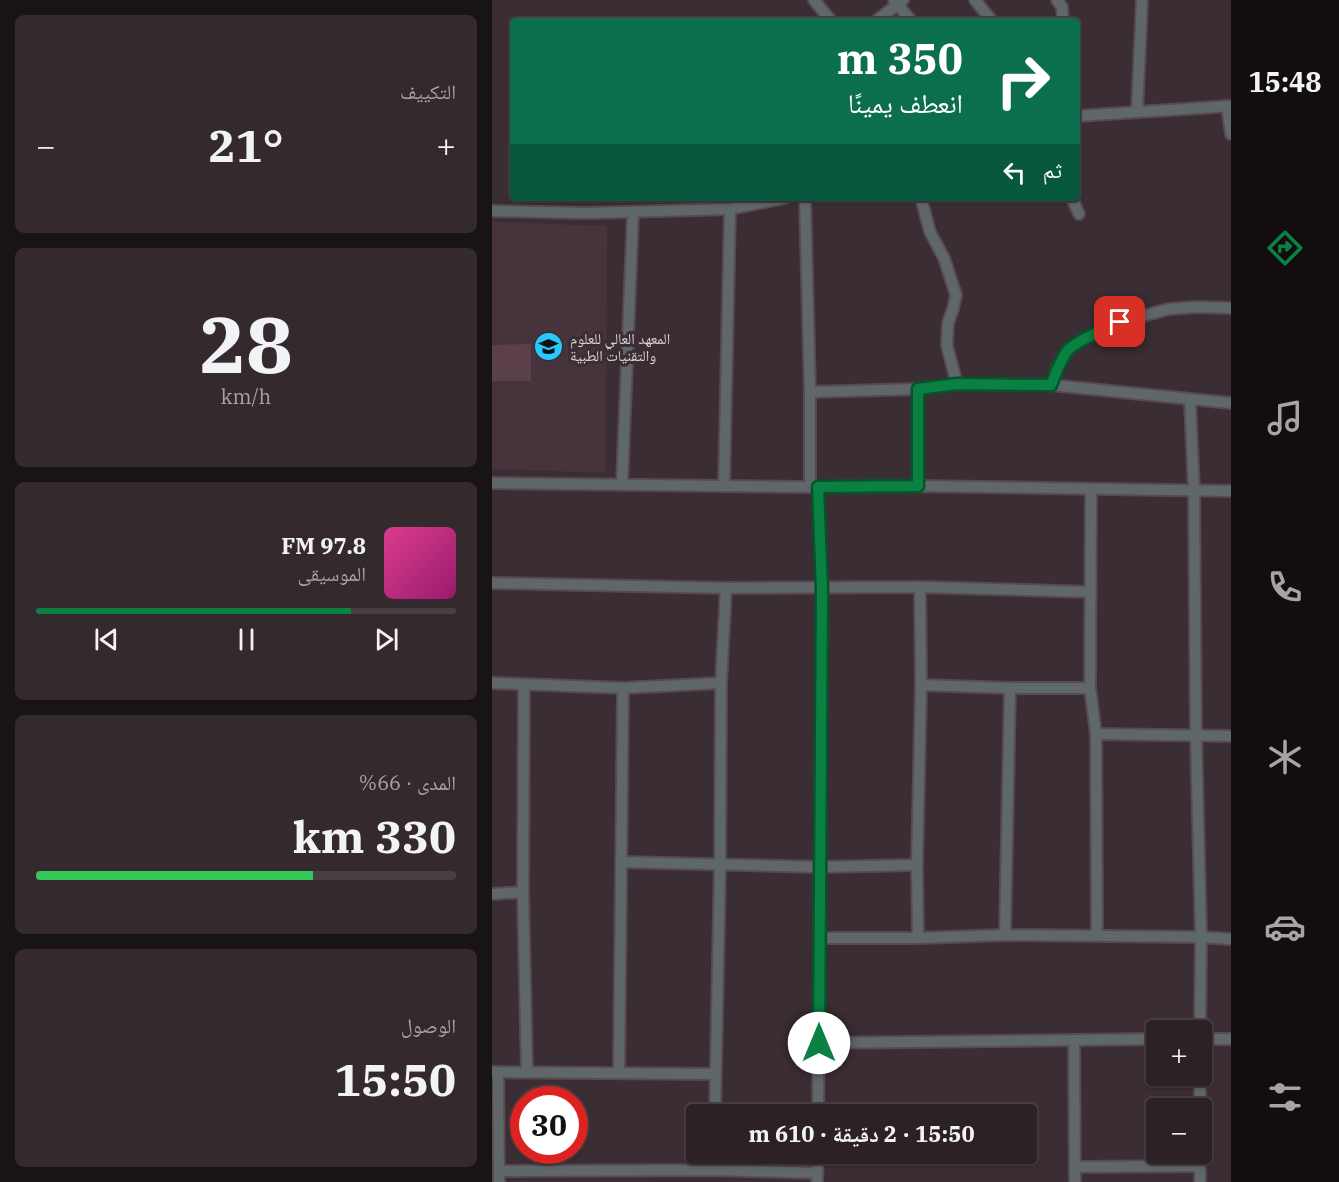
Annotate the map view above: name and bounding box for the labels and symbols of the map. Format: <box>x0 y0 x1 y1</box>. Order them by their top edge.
pin <box>1094 296 1145 347</box>
place label: المعهد العالي للعلوم والتقنيات الطبية <box>570 329 670 365</box>
school or university icon: المعهد العالي للعلوم والتقنيات الطبية <box>533 331 565 363</box>
position arrow <box>787 1011 851 1075</box>
speed limit sign: 30 <box>510 1086 588 1164</box>

